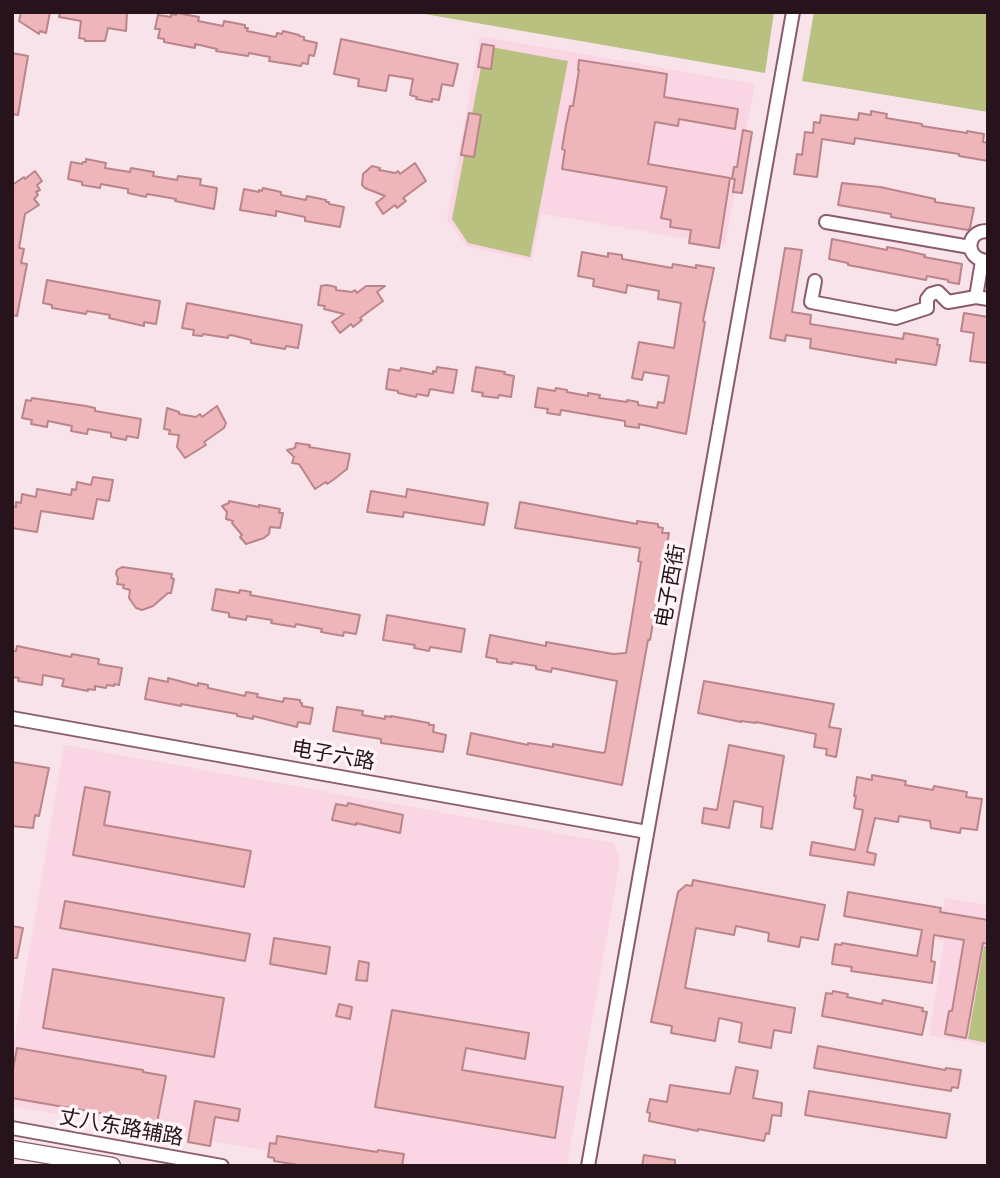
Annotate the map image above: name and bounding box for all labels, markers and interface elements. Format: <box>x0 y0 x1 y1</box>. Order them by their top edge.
street label: 电子西街 <box>651 542 691 630</box>
street label: 电子六路 <box>289 736 377 776</box>
street label: 丈八东路辅路 <box>57 1105 185 1151</box>

